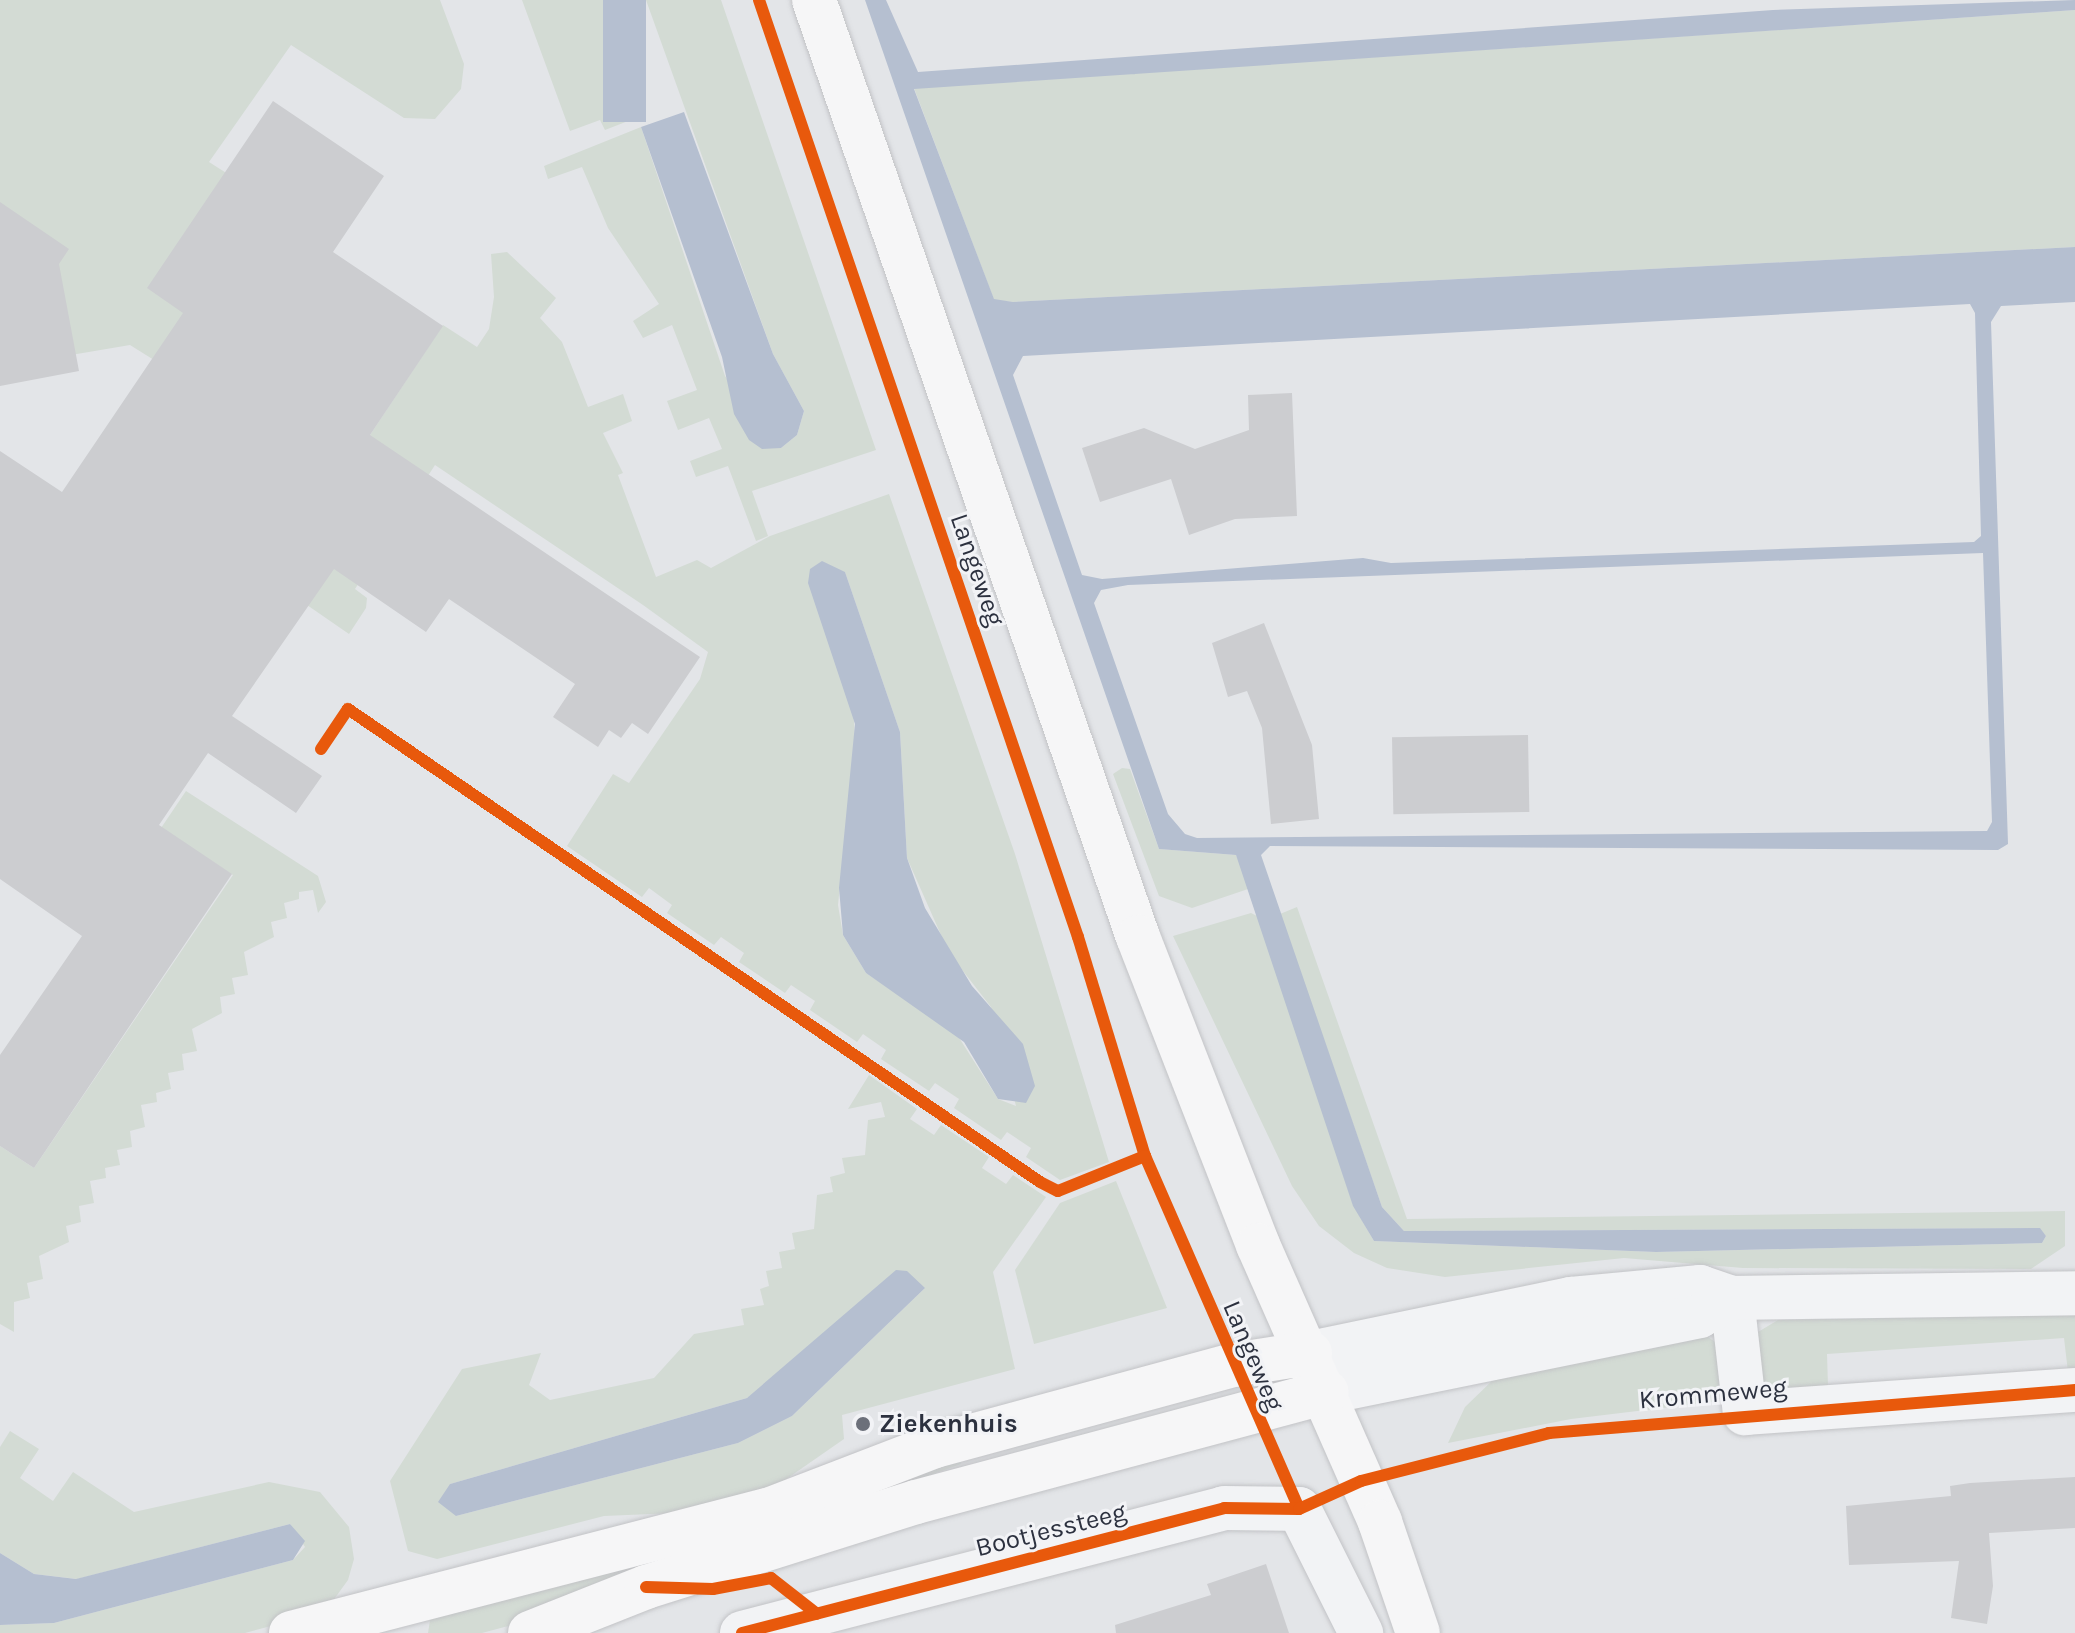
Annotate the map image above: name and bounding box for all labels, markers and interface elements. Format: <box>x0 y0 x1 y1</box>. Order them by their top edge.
street label: Langeweg <box>943 510 1011 630</box>
street label: Langeweg <box>1216 1296 1290 1416</box>
street label: Krommeweg <box>1638 1372 1788 1416</box>
place label: Ziekenhuis <box>879 1408 1018 1440</box>
marker: Ziekenhuis <box>854 1415 872 1433</box>
street label: Bootjessteeg <box>972 1496 1130 1564</box>

